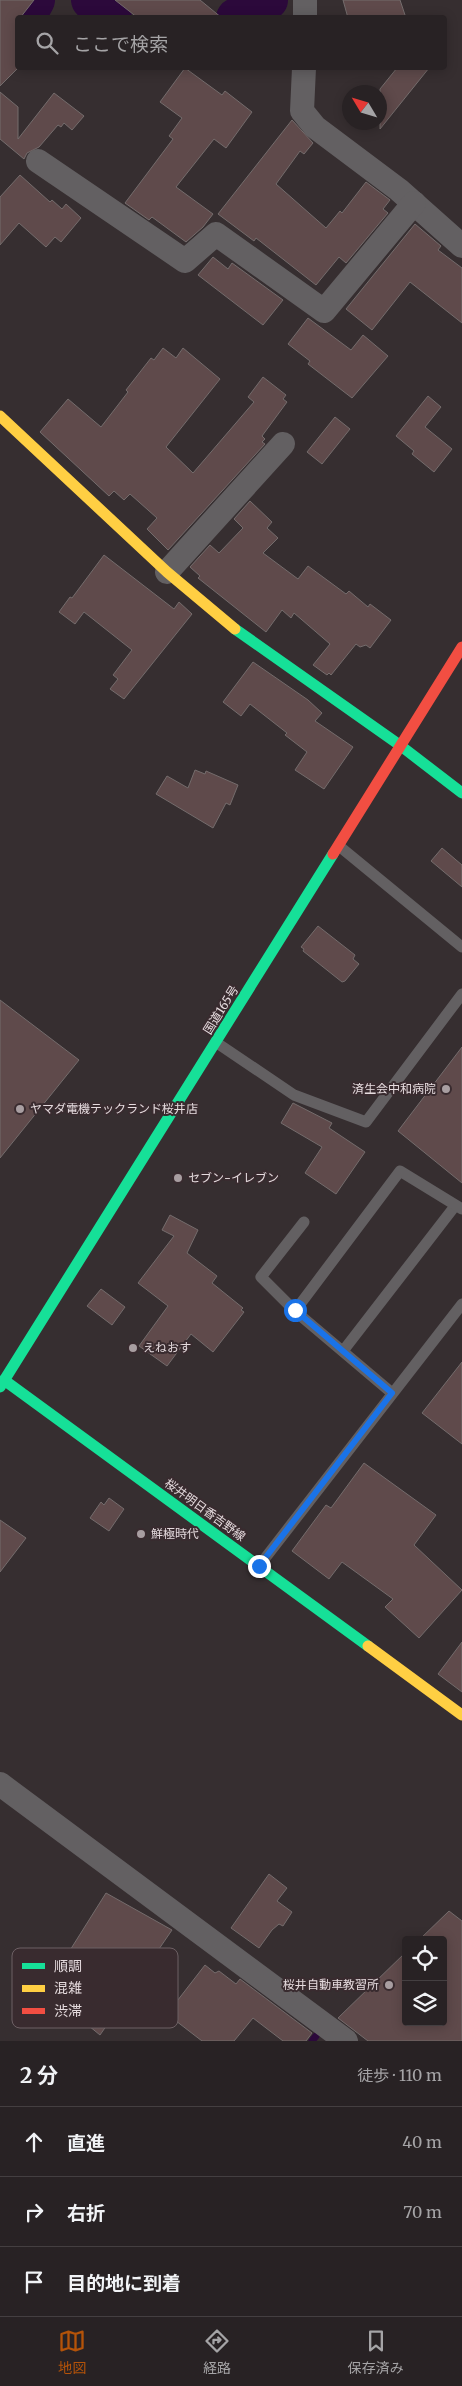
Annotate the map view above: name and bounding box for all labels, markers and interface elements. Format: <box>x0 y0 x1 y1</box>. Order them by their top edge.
search box <box>15 15 447 70</box>
icon: search <box>33 29 61 57</box>
text: ここで検索 <box>73 32 168 56</box>
north arrow <box>342 85 387 130</box>
street label: 国道165号 <box>200 983 241 1037</box>
place label: 済生会中和病院 <box>352 1081 436 1096</box>
marker: 済生会中和病院 <box>440 1083 452 1095</box>
place label: ヤマダ電機テックランド桜井店 <box>30 1101 198 1116</box>
marker: ヤマダ電機テックランド桜井店 <box>14 1103 26 1115</box>
place label: セブン-イレブン <box>188 1170 279 1185</box>
marker: セブン-イレブン <box>172 1172 184 1184</box>
route start <box>284 1299 307 1322</box>
place label: えねおす <box>143 1340 191 1355</box>
marker: えねおす <box>127 1342 139 1354</box>
street label: 桜井明日香吉野線 <box>162 1475 249 1544</box>
place label: 鮮極時代 <box>151 1526 199 1541</box>
marker: 鮮極時代 <box>135 1528 147 1540</box>
route end <box>248 1555 271 1578</box>
map controls <box>402 1936 447 2026</box>
button: locate <box>402 1936 447 1981</box>
legend <box>12 1948 178 2028</box>
text: 順調 <box>54 1957 82 1975</box>
place label: 桜井自動車教習所 <box>283 1977 379 1992</box>
text: 混雑 <box>54 1979 82 1997</box>
marker: 桜井自動車教習所 <box>383 1979 395 1991</box>
button: layers <box>402 1981 447 2026</box>
text: 渋滞 <box>54 2002 82 2020</box>
text: 2 分 <box>20 2062 58 2089</box>
text: 徒歩 · 110 m <box>357 2065 442 2085</box>
icon: ahead <box>20 2128 48 2156</box>
text: 直進 <box>67 2131 105 2155</box>
text: 40 m <box>402 2132 442 2152</box>
icon: right <box>20 2198 48 2226</box>
text: 右折 <box>67 2201 105 2225</box>
text: 70 m <box>403 2202 442 2222</box>
icon: arrive <box>20 2268 48 2296</box>
text: 目的地に到着 <box>67 2271 181 2295</box>
tab: 地図 <box>58 2327 86 2377</box>
tab: 経路 <box>203 2327 231 2377</box>
tab: 保存済み <box>348 2327 404 2377</box>

